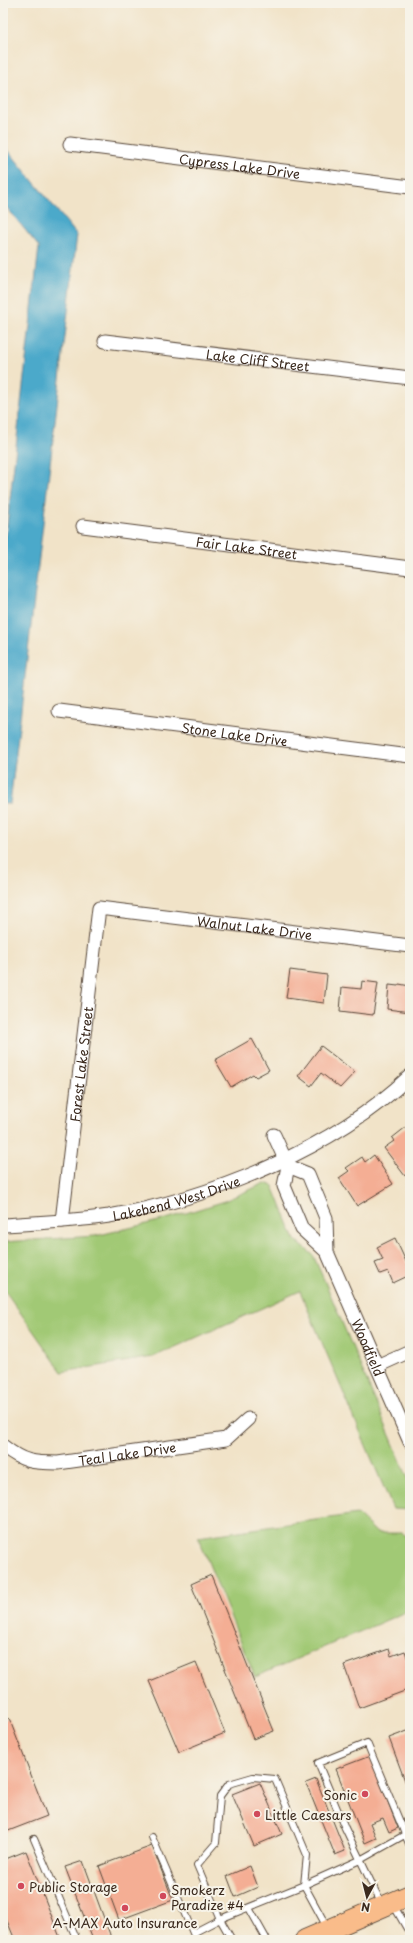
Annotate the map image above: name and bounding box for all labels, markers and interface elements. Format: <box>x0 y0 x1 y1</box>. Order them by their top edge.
street label: Cypress Lake Drive <box>178 148 301 183</box>
street label: Lake Cliff Street <box>205 344 311 375</box>
street label: Fair Lake Street <box>195 531 298 563</box>
street label: Stone Lake Drive <box>181 717 289 750</box>
street label: Walnut Lake Drive <box>196 911 313 943</box>
street label: Forest Lake Street <box>64 1005 97 1123</box>
street label: Lakebend West Drive <box>111 1171 242 1225</box>
street label: Woodfield <box>348 1316 389 1379</box>
street label: Teal Lake Drive <box>77 1437 177 1469</box>
place label: Sonic <box>323 1785 357 1804</box>
marker: Sonic <box>360 1789 370 1799</box>
place label: Little Caesars <box>265 1805 351 1824</box>
marker: Little Caesars <box>252 1809 262 1819</box>
place label: Public Storage <box>29 1877 118 1896</box>
north arrow <box>347 1877 387 1917</box>
place label: Smokerz Paradize #4 <box>171 1880 244 1914</box>
marker: Public Storage <box>16 1881 26 1891</box>
marker: Smokerz Paradize #4 <box>158 1891 168 1901</box>
text: N <box>360 1898 371 1916</box>
marker: A-MAX Auto Insurance <box>120 1903 130 1913</box>
place label: A-MAX Auto Insurance <box>52 1913 198 1932</box>

